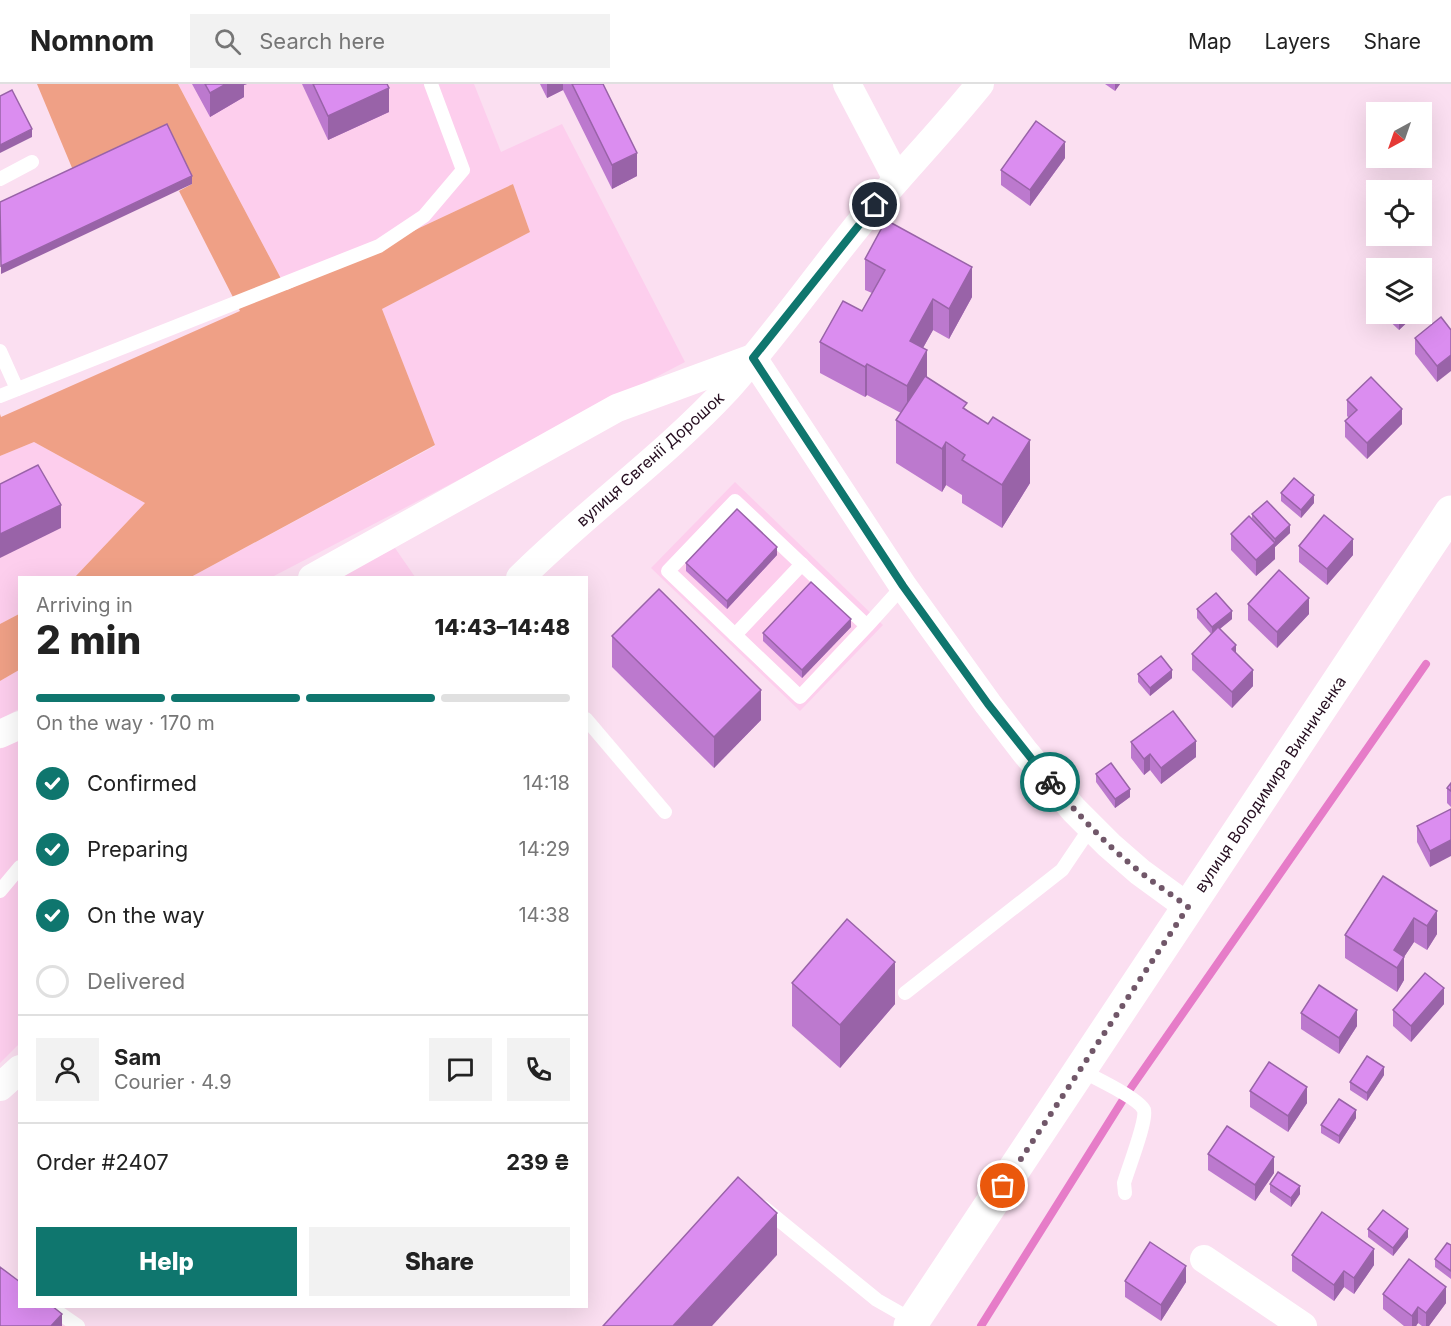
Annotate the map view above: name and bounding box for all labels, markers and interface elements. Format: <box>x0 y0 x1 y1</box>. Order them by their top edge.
search box <box>190 14 610 68</box>
text: Nomnom <box>30 24 154 58</box>
icon: search <box>211 25 244 58</box>
text: Search here <box>259 28 385 54</box>
text: Map <box>1188 29 1232 54</box>
text: Layers <box>1265 29 1331 54</box>
text: Share <box>1364 29 1421 54</box>
north arrow <box>1366 102 1432 168</box>
map controls <box>1366 102 1432 324</box>
pin <box>849 179 900 230</box>
button: locate <box>1366 180 1432 246</box>
icon: home <box>858 188 891 221</box>
button: layers <box>1366 258 1432 324</box>
street label: вулиця Євгенії Дорошок <box>572 387 728 531</box>
text: Arriving in <box>36 593 133 617</box>
text: 14:43–14:48 <box>434 614 570 640</box>
text: 2 min <box>36 616 141 663</box>
street label: вулиця Володимира Винниченка <box>1190 672 1350 896</box>
text: On the way · 170 m <box>36 711 215 735</box>
courier <box>1020 752 1080 812</box>
icon: bike <box>1034 766 1067 799</box>
icon: check <box>36 767 69 800</box>
text: Confirmed <box>87 770 197 796</box>
text: 14:18 <box>523 771 570 795</box>
icon: check <box>36 833 69 866</box>
text: Preparing <box>87 836 188 862</box>
text: 14:29 <box>519 837 570 861</box>
icon: check <box>36 899 69 932</box>
text: On the way <box>87 902 205 928</box>
text: 14:38 <box>518 903 570 927</box>
text: Delivered <box>87 968 185 994</box>
button: person <box>36 1038 99 1101</box>
button: chat <box>429 1038 492 1101</box>
button: phone <box>507 1038 570 1101</box>
text: Sam <box>114 1044 161 1070</box>
text: Courier · 4.9 <box>114 1070 232 1094</box>
text: Order #2407 <box>36 1149 169 1175</box>
text: 239 ₴ <box>506 1149 570 1175</box>
pin <box>977 1160 1028 1211</box>
icon: bag <box>986 1169 1019 1202</box>
button: Help <box>36 1227 297 1296</box>
button: Share <box>309 1227 570 1296</box>

